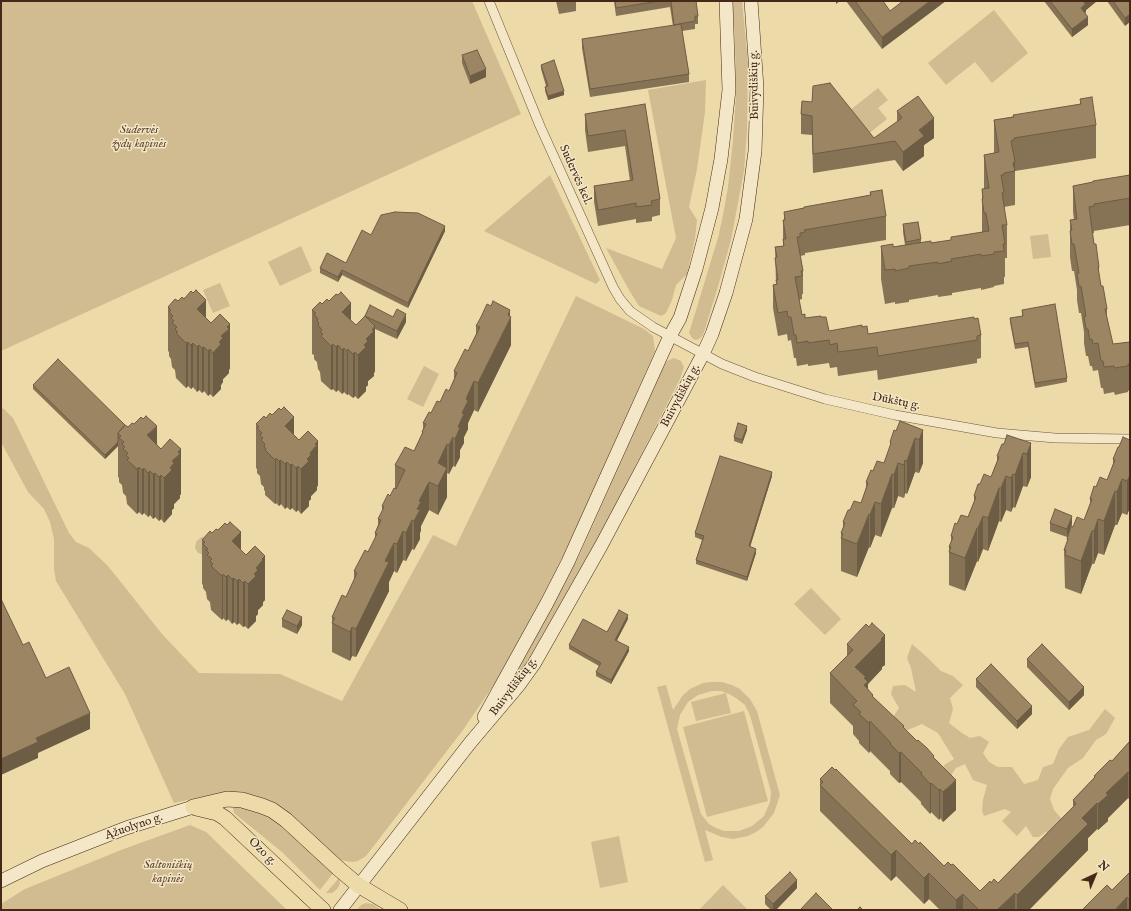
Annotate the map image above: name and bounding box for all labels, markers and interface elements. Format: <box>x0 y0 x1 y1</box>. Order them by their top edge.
street label: Buivydiškių g. <box>747 50 763 120</box>
park label: Sudervės žydų kapinės <box>112 124 166 152</box>
street label: Sudervės kel. <box>555 143 595 207</box>
street label: Buivydiškių g. <box>658 362 704 430</box>
street label: Dūkštų g. <box>871 390 921 414</box>
street label: Buivydiškių g. <box>487 655 541 719</box>
street label: Ąžuolyno g. <box>103 810 165 844</box>
street label: Ozo g. <box>245 835 279 869</box>
north arrow <box>1075 855 1115 895</box>
text: N <box>1095 858 1112 875</box>
park label: Saltoniškių kapinės <box>144 859 192 887</box>

